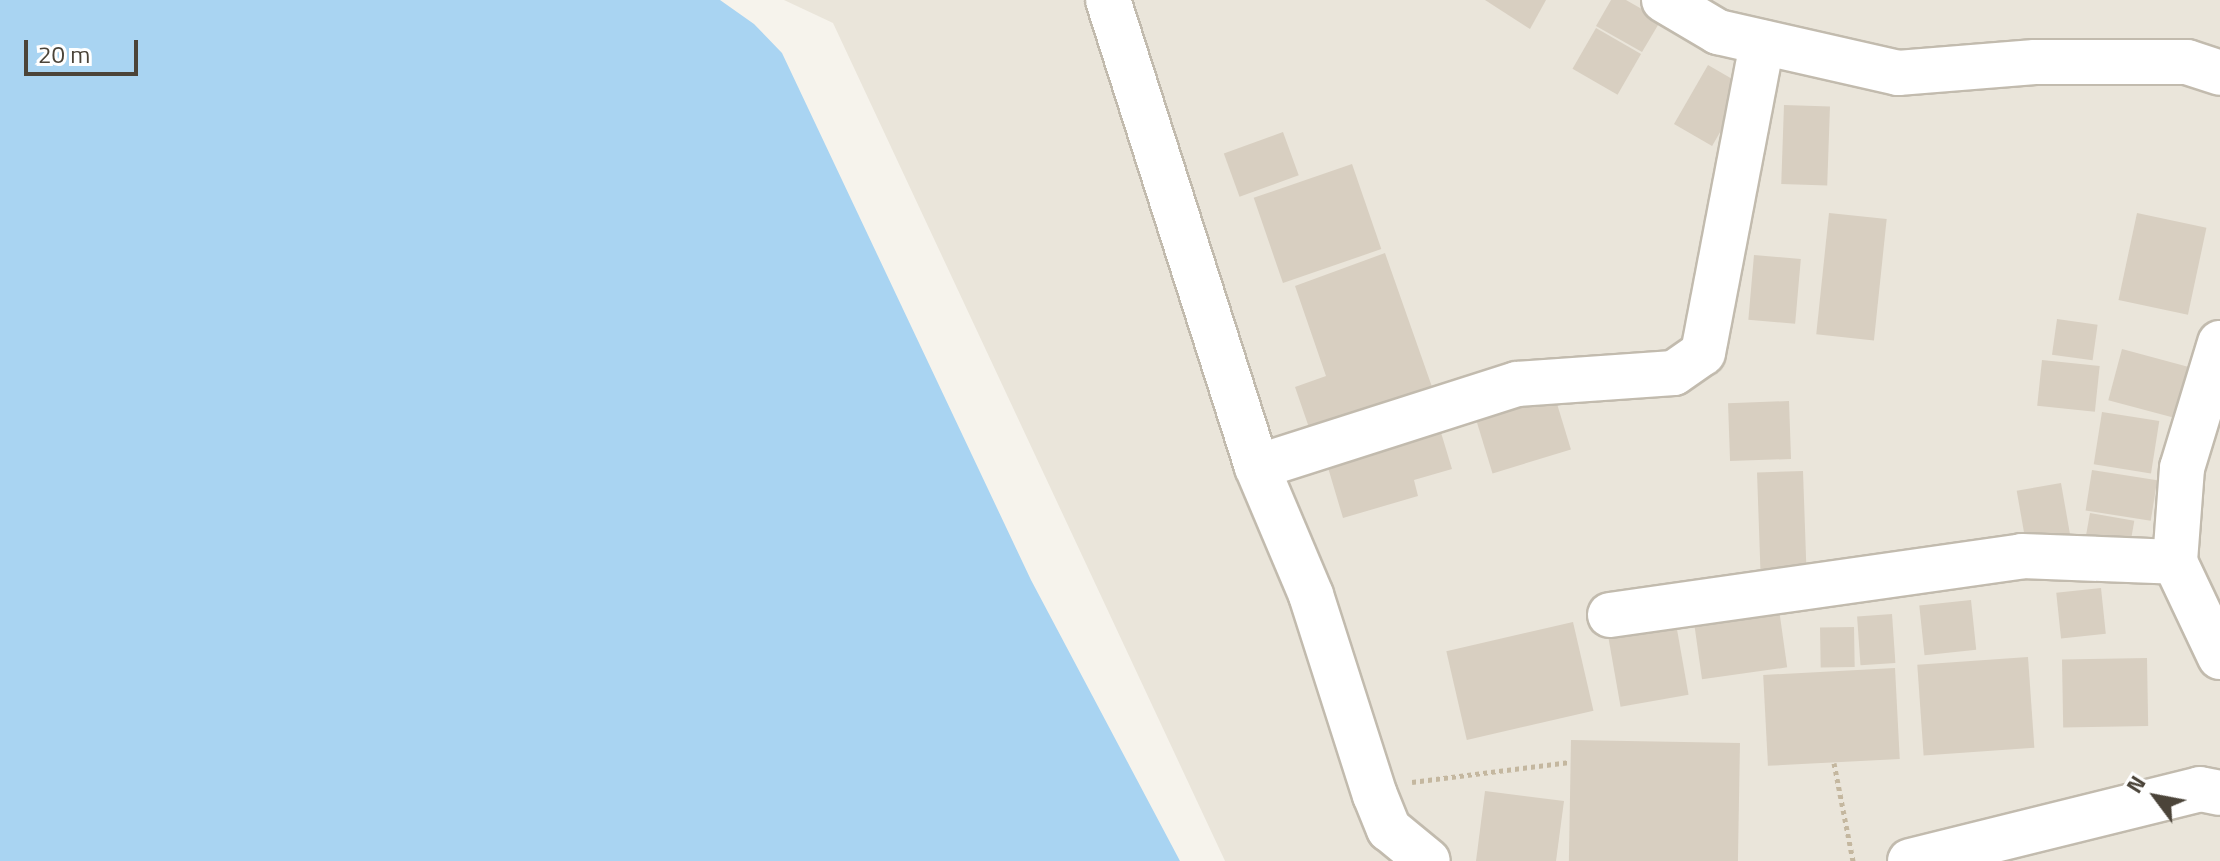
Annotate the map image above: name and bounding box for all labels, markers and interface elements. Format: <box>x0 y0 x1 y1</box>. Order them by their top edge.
scale bar <box>28 24 142 74</box>
text: 20 m <box>38 36 90 72</box>
north arrow <box>2116 757 2196 837</box>
text: N <box>2117 769 2154 800</box>

